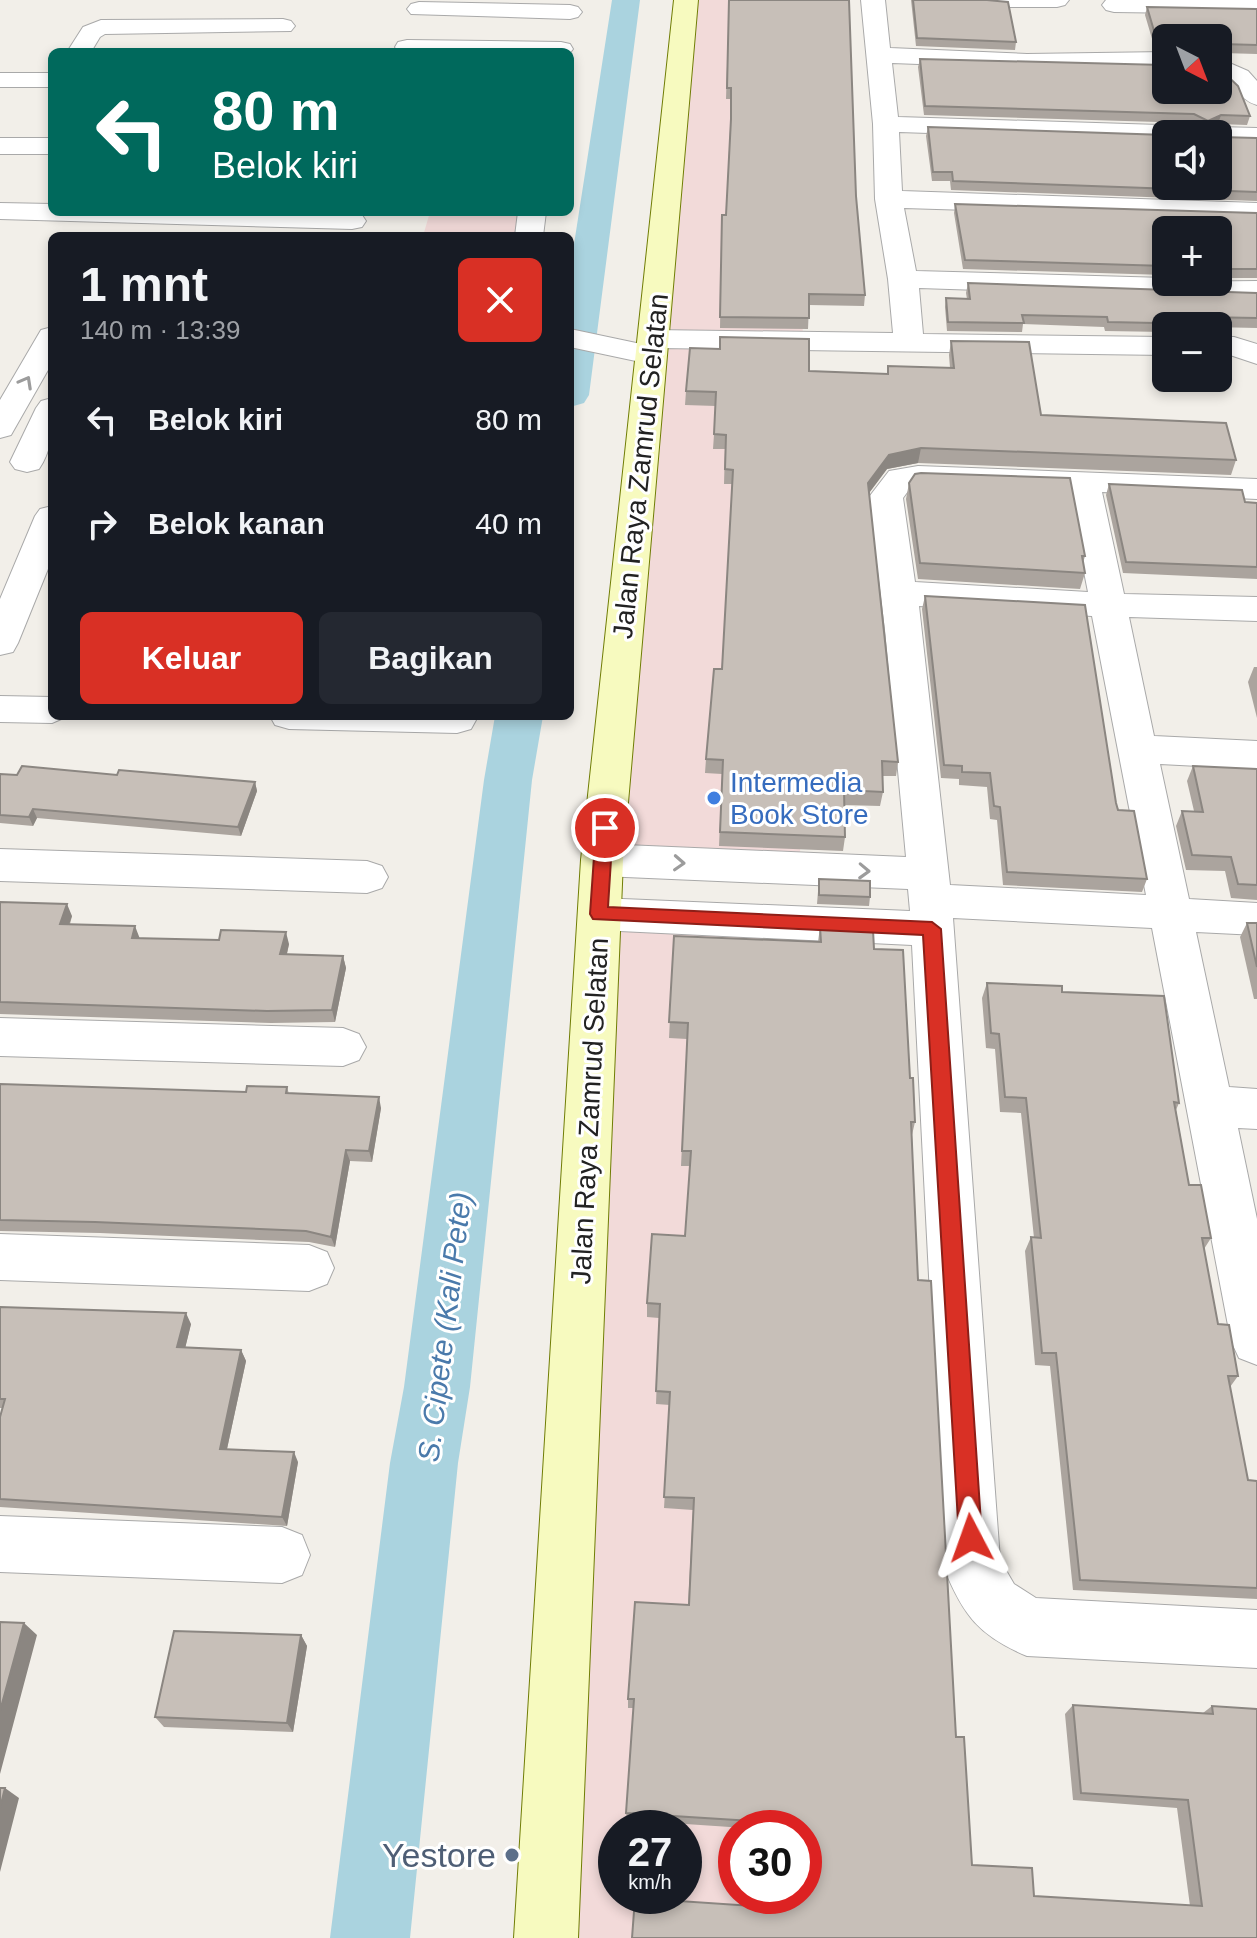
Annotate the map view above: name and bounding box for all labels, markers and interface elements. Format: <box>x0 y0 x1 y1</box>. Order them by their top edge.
north arrow <box>1152 24 1232 104</box>
map controls <box>1152 24 1232 392</box>
text: 80 m <box>212 79 340 142</box>
icon: left <box>80 80 184 184</box>
button: sound <box>1152 120 1232 200</box>
text: Belok kiri <box>212 145 358 186</box>
button: + <box>1152 216 1232 296</box>
text: 1 mnt <box>80 258 208 311</box>
button: close <box>458 258 542 342</box>
street label: Jalan Raya Zamrud Selatan <box>607 292 674 640</box>
button: − <box>1152 312 1232 392</box>
text: 140 m · 13:39 <box>80 315 240 345</box>
one-way arrow <box>16 376 32 391</box>
icon: left <box>80 398 124 442</box>
text: Belok kiri <box>148 403 283 436</box>
text: 80 m <box>475 403 542 436</box>
icon: right <box>80 502 124 546</box>
text: Belok kanan <box>148 507 325 540</box>
text: 40 m <box>475 507 542 540</box>
button: Keluar <box>80 612 303 704</box>
button: Bagikan <box>319 612 542 704</box>
place label: Intermedia Book Store <box>730 767 869 830</box>
marker: Intermedia Book Store <box>705 789 723 807</box>
pin <box>571 794 639 862</box>
icon: arrive <box>583 806 627 850</box>
one-way arrow <box>673 855 686 872</box>
one-way arrow <box>858 863 871 880</box>
street label: Jalan Raya Zamrud Selatan <box>565 937 614 1285</box>
water label: S. Cipete (Kali Pete) <box>412 1190 477 1464</box>
position arrow <box>929 1496 1013 1580</box>
speed limit sign: 30 <box>718 1810 822 1914</box>
text: 27 <box>628 1830 672 1874</box>
place label: Yestore <box>382 1836 496 1874</box>
marker: Yestore <box>503 1846 521 1864</box>
text: km/h <box>628 1871 672 1893</box>

